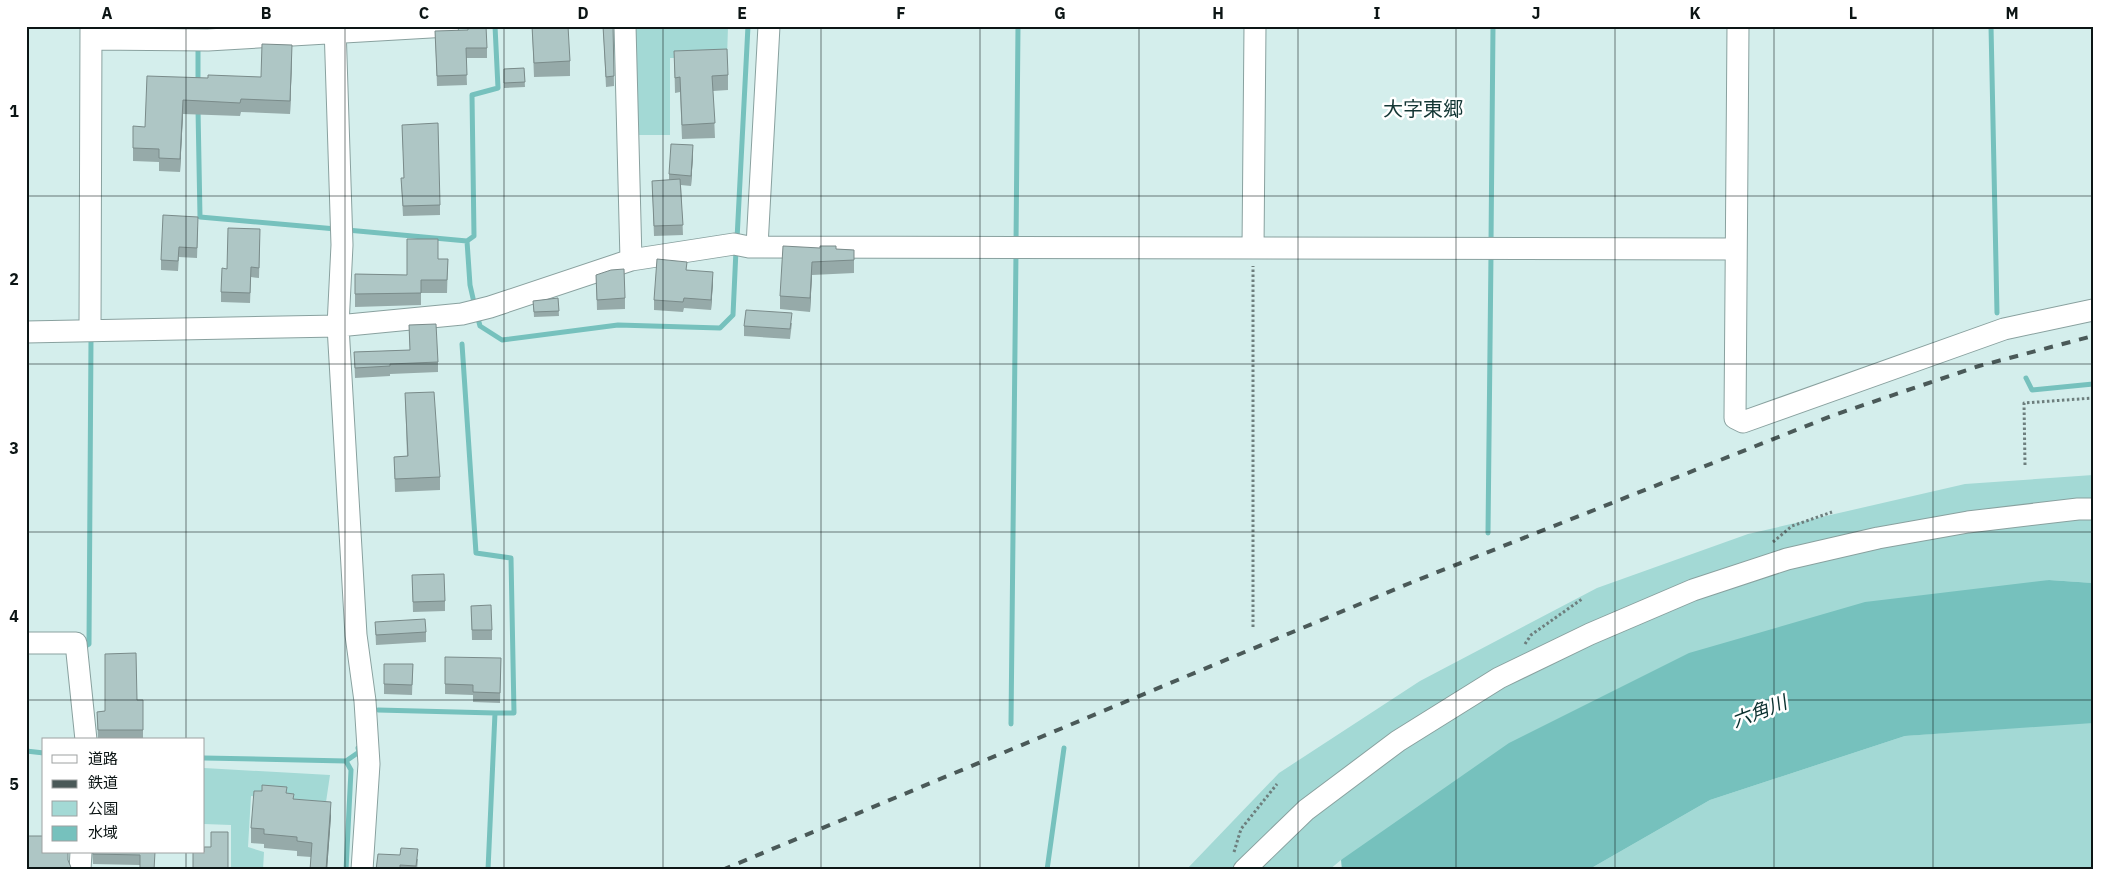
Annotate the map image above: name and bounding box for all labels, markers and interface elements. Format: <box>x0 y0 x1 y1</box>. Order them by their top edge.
text: A <box>102 3 113 23</box>
text: B <box>261 3 272 23</box>
text: C <box>419 3 429 23</box>
text: D <box>577 3 589 23</box>
text: E <box>737 3 747 23</box>
text: F <box>896 3 906 23</box>
text: G <box>1054 3 1066 23</box>
text: H <box>1212 3 1224 23</box>
text: I <box>1374 3 1381 23</box>
text: J <box>1532 3 1540 23</box>
text: K <box>1689 3 1701 23</box>
text: L <box>1849 3 1857 23</box>
text: M <box>2005 3 2019 23</box>
district label: 大字東郷 <box>1383 95 1463 122</box>
text: 1 <box>9 101 19 121</box>
text: 2 <box>9 269 19 289</box>
text: 3 <box>9 438 19 458</box>
text: 4 <box>9 606 19 626</box>
water label: 六角川 <box>1728 689 1792 732</box>
legend <box>42 738 205 854</box>
text: 道路 <box>88 749 118 768</box>
text: 鉄道 <box>88 773 118 792</box>
text: 5 <box>9 774 19 794</box>
text: 公園 <box>88 799 118 818</box>
text: 水域 <box>88 823 118 842</box>

